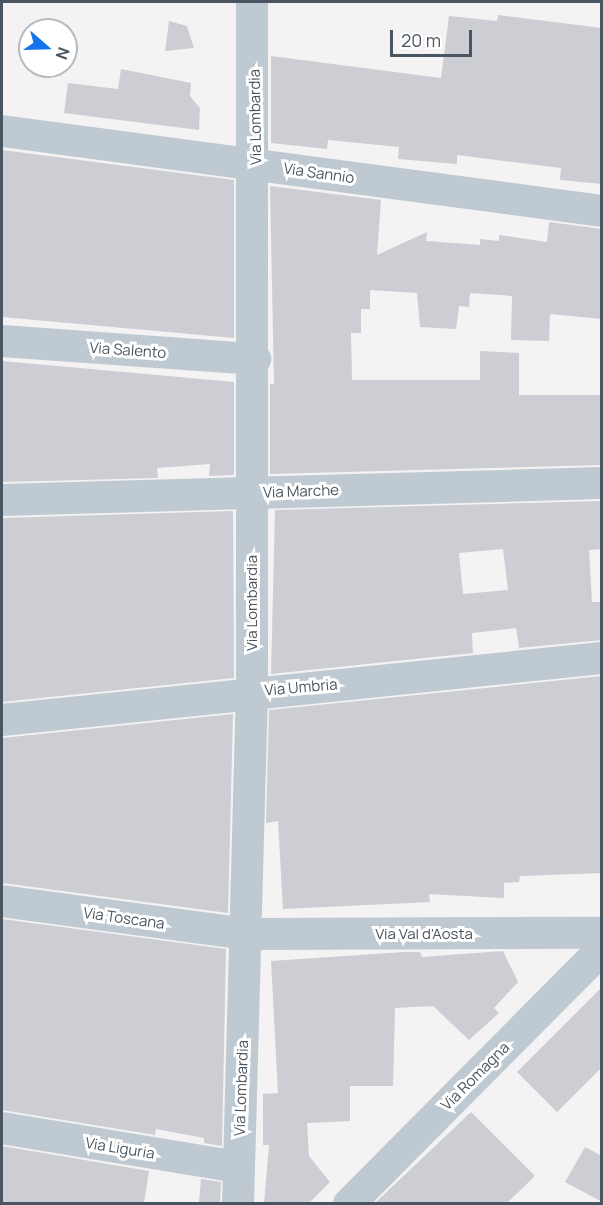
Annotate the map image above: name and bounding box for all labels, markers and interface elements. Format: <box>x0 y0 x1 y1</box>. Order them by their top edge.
north arrow <box>18 18 78 78</box>
scale bar <box>393 18 476 56</box>
text: 20 m <box>401 28 441 52</box>
text: N <box>51 44 75 63</box>
street label: Via Lombardia <box>245 69 265 165</box>
street label: Via Sannio <box>282 159 356 187</box>
street label: Via Salento <box>89 338 167 362</box>
street label: Via Marche <box>263 481 339 501</box>
street label: Via Lombardia <box>243 555 261 651</box>
street label: Via Umbria <box>264 675 338 699</box>
street label: Via Toscana <box>82 903 166 933</box>
street label: Via Val d'Aosta <box>375 925 473 943</box>
street label: Via Romagna <box>437 1038 513 1114</box>
street label: Via Lombardia <box>230 1040 252 1136</box>
street label: Via Liguria <box>84 1134 156 1162</box>

